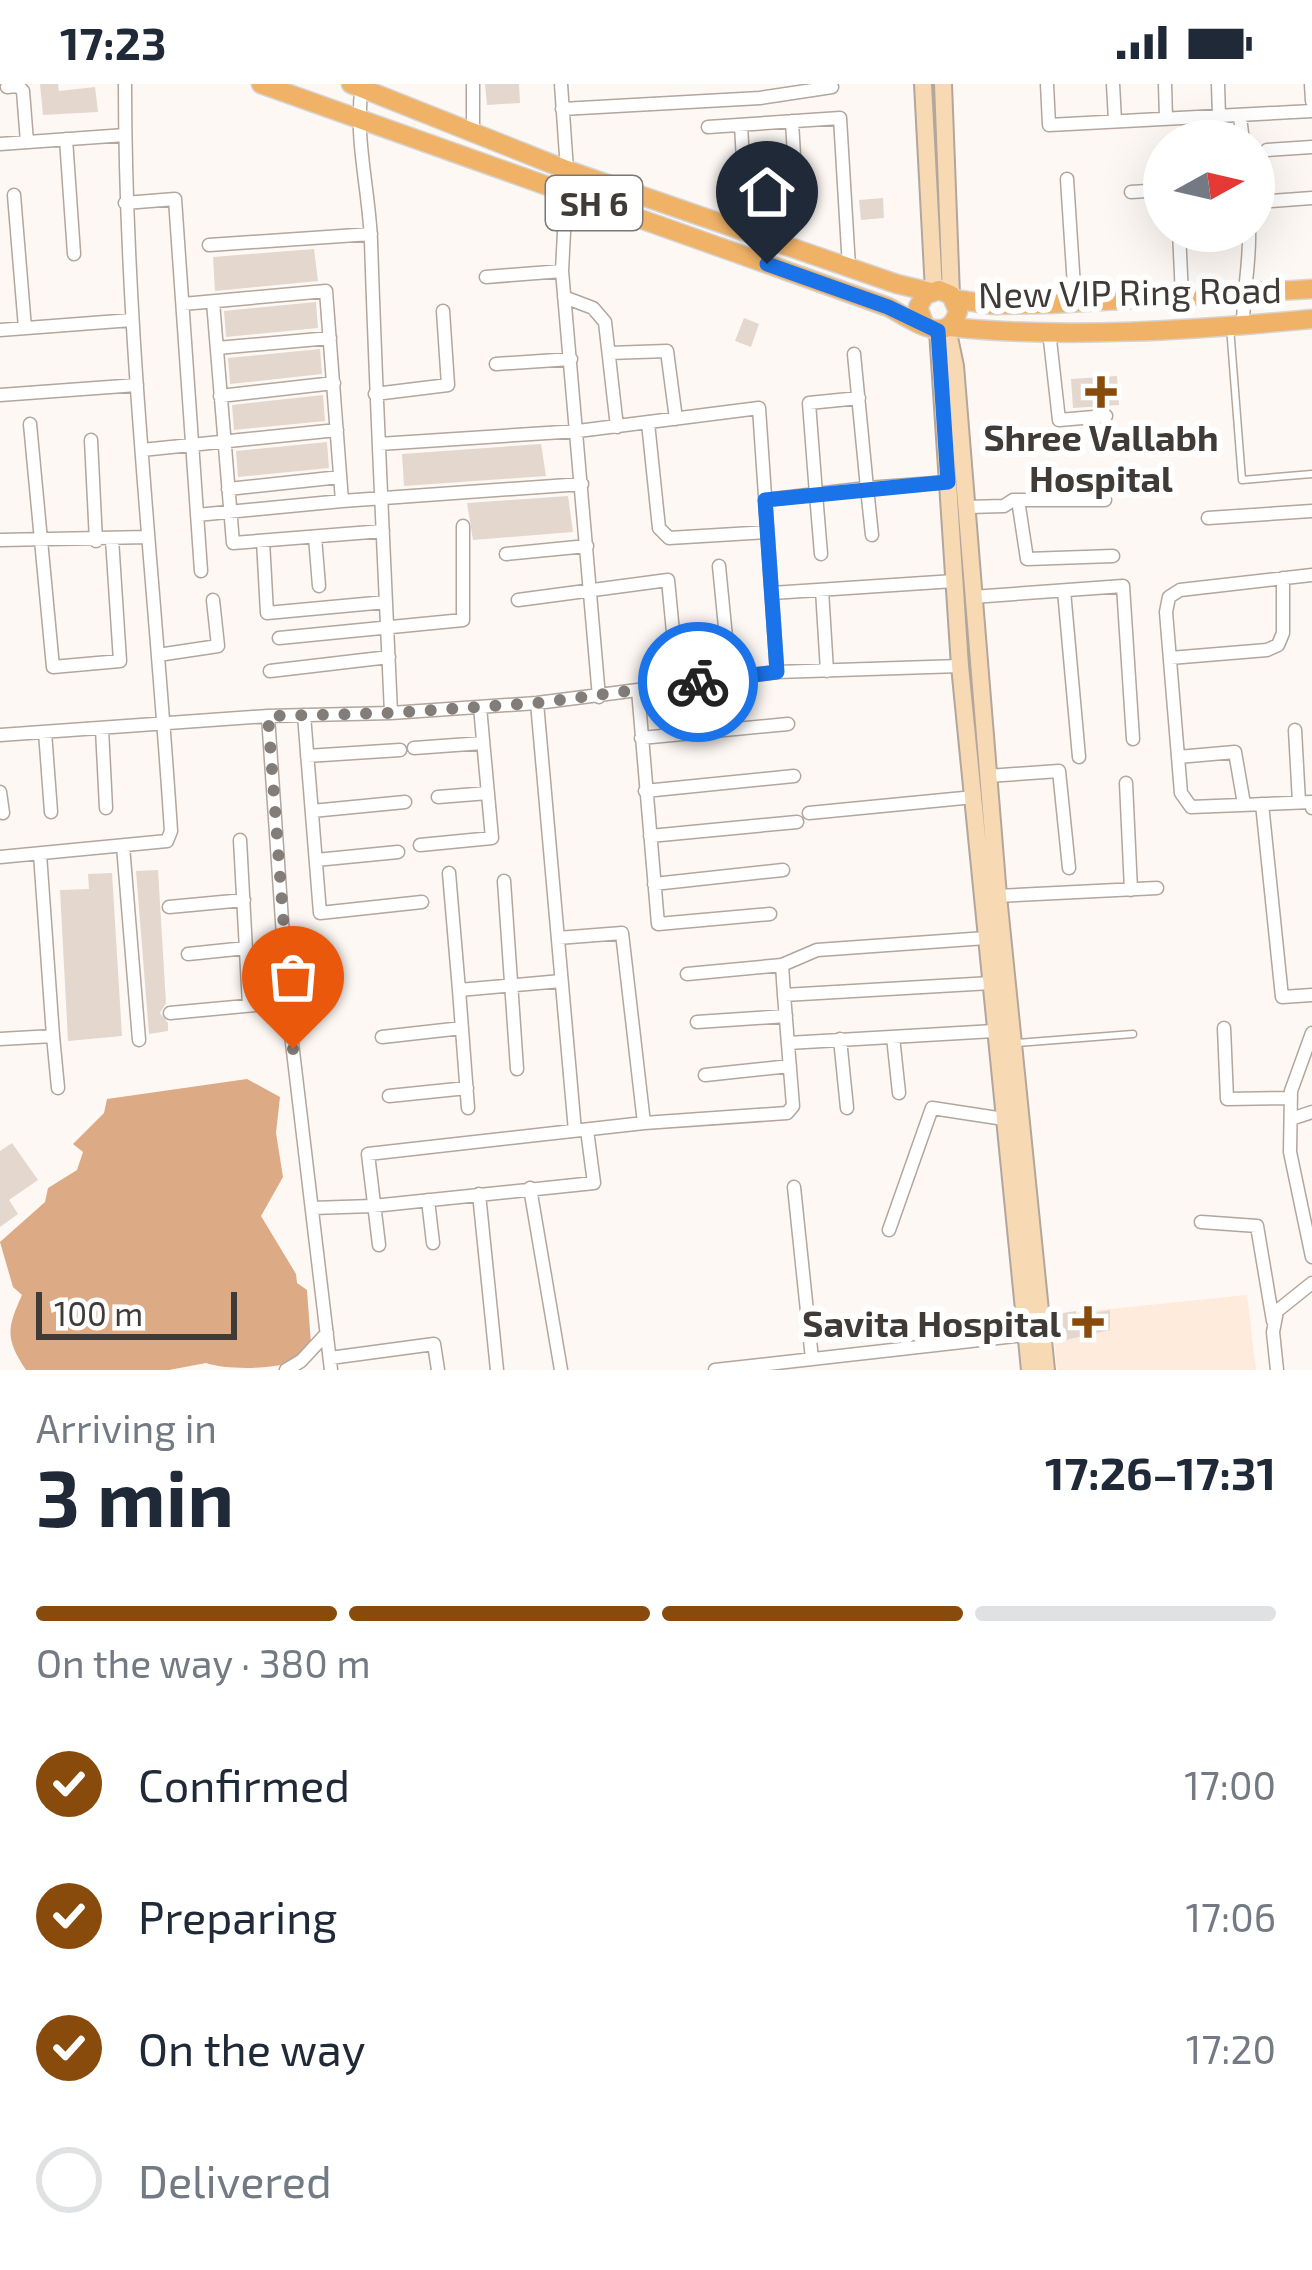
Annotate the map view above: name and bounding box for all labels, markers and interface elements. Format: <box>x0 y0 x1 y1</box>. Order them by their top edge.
text: 17:23 <box>60 15 166 69</box>
north arrow <box>1143 120 1275 252</box>
map controls <box>1143 120 1275 252</box>
pin <box>716 141 818 264</box>
icon: home <box>734 159 800 225</box>
road number: SH 6 <box>546 176 642 230</box>
street label: New VIP Ring Road <box>978 267 1282 315</box>
marker: Shree Vallabh Hospital <box>1085 376 1117 408</box>
place label: Shree Vallabh Hospital <box>983 415 1219 499</box>
courier <box>638 622 758 742</box>
icon: bike <box>665 649 731 715</box>
pin <box>242 926 344 1049</box>
icon: bag <box>260 944 326 1010</box>
scale bar <box>36 1286 237 1339</box>
text: 100 m <box>54 1293 143 1333</box>
place label: Savita Hospital <box>802 1301 1061 1344</box>
marker: Savita Hospital <box>1072 1306 1104 1338</box>
text: Arriving in <box>36 1404 217 1451</box>
text: 17:26–17:31 <box>1045 1445 1276 1499</box>
text: 3 min <box>36 1449 234 1543</box>
text: On the way · 380 m <box>36 1639 371 1686</box>
icon: check <box>36 1751 102 1817</box>
text: Confirmed <box>138 1757 350 1811</box>
text: 17:00 <box>1184 1761 1276 1808</box>
icon: check <box>36 1883 102 1949</box>
text: Preparing <box>138 1889 337 1943</box>
text: 17:06 <box>1185 1893 1276 1940</box>
icon: check <box>36 2015 102 2081</box>
text: On the way <box>138 2021 365 2075</box>
text: 17:20 <box>1186 2025 1276 2072</box>
text: Delivered <box>138 2153 332 2207</box>

